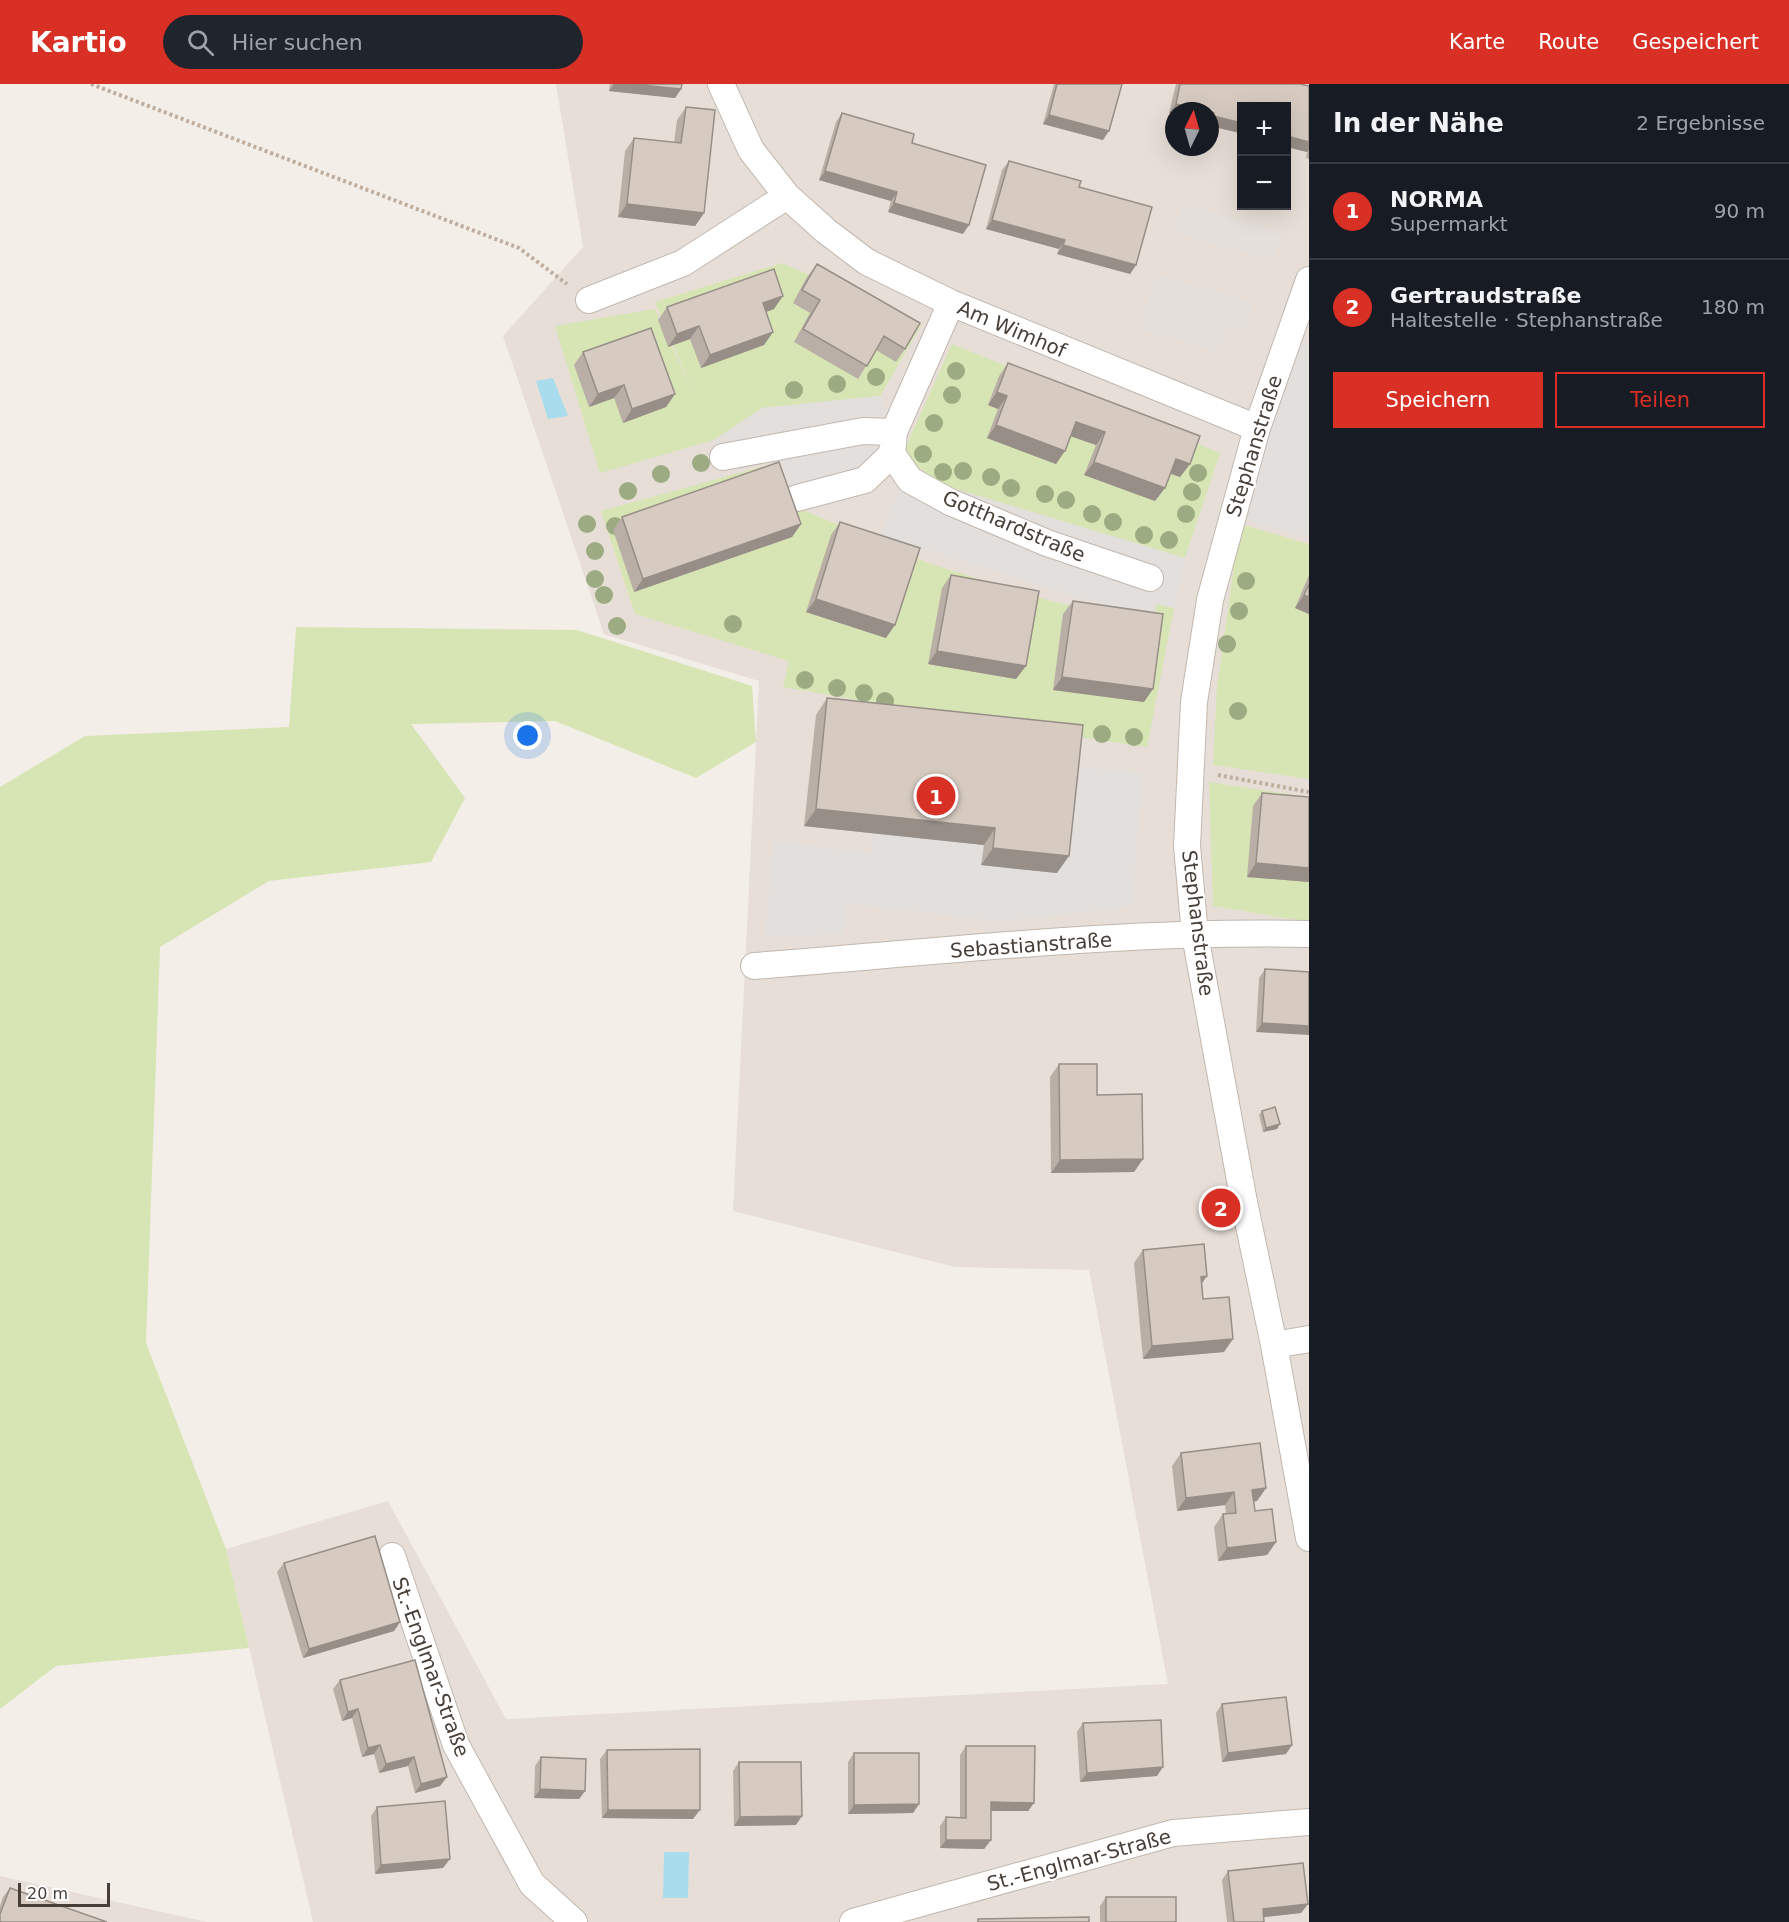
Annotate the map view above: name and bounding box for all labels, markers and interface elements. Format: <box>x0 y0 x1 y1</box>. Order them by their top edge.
search box <box>163 15 583 69</box>
text: Kartio <box>30 26 127 59</box>
icon: search <box>184 26 217 59</box>
text: Hier suchen <box>232 30 363 55</box>
text: Karte <box>1449 30 1505 54</box>
text: Route <box>1538 30 1599 54</box>
text: Gespeichert <box>1632 30 1759 54</box>
north arrow <box>1165 102 1219 156</box>
map controls <box>1237 102 1291 210</box>
button: + <box>1237 102 1291 156</box>
text: In der Nähe <box>1333 108 1504 138</box>
text: 2 Ergebnisse <box>1636 111 1765 135</box>
button: − <box>1237 156 1291 210</box>
text: NORMA <box>1390 187 1483 212</box>
text: 1 <box>1346 199 1359 223</box>
text: 90 m <box>1714 199 1765 223</box>
text: Supermarkt <box>1390 212 1508 236</box>
text: Gertraudstraße <box>1390 283 1582 308</box>
street label: Am Wimhof <box>954 295 1071 363</box>
text: 2 <box>1346 295 1359 319</box>
text: 180 m <box>1701 295 1765 319</box>
text: Haltestelle · Stephanstraße <box>1390 308 1663 332</box>
street label: Stephanstraße <box>1221 372 1287 520</box>
button: Speichern <box>1333 372 1543 428</box>
button: Teilen <box>1555 372 1765 428</box>
street label: Gotthardstraße <box>939 485 1089 567</box>
your location <box>513 721 542 750</box>
pin: 1 <box>916 774 956 818</box>
street label: Stephanstraße <box>1177 849 1219 997</box>
street label: Sebastianstraße <box>949 927 1113 963</box>
pin: 2 <box>1202 1186 1240 1230</box>
street label: St.-Englmar-Straße <box>387 1574 475 1760</box>
street label: St.-Englmar-Straße <box>984 1824 1174 1896</box>
scale bar <box>18 1880 110 1908</box>
text: 20 m <box>27 1884 68 1903</box>

